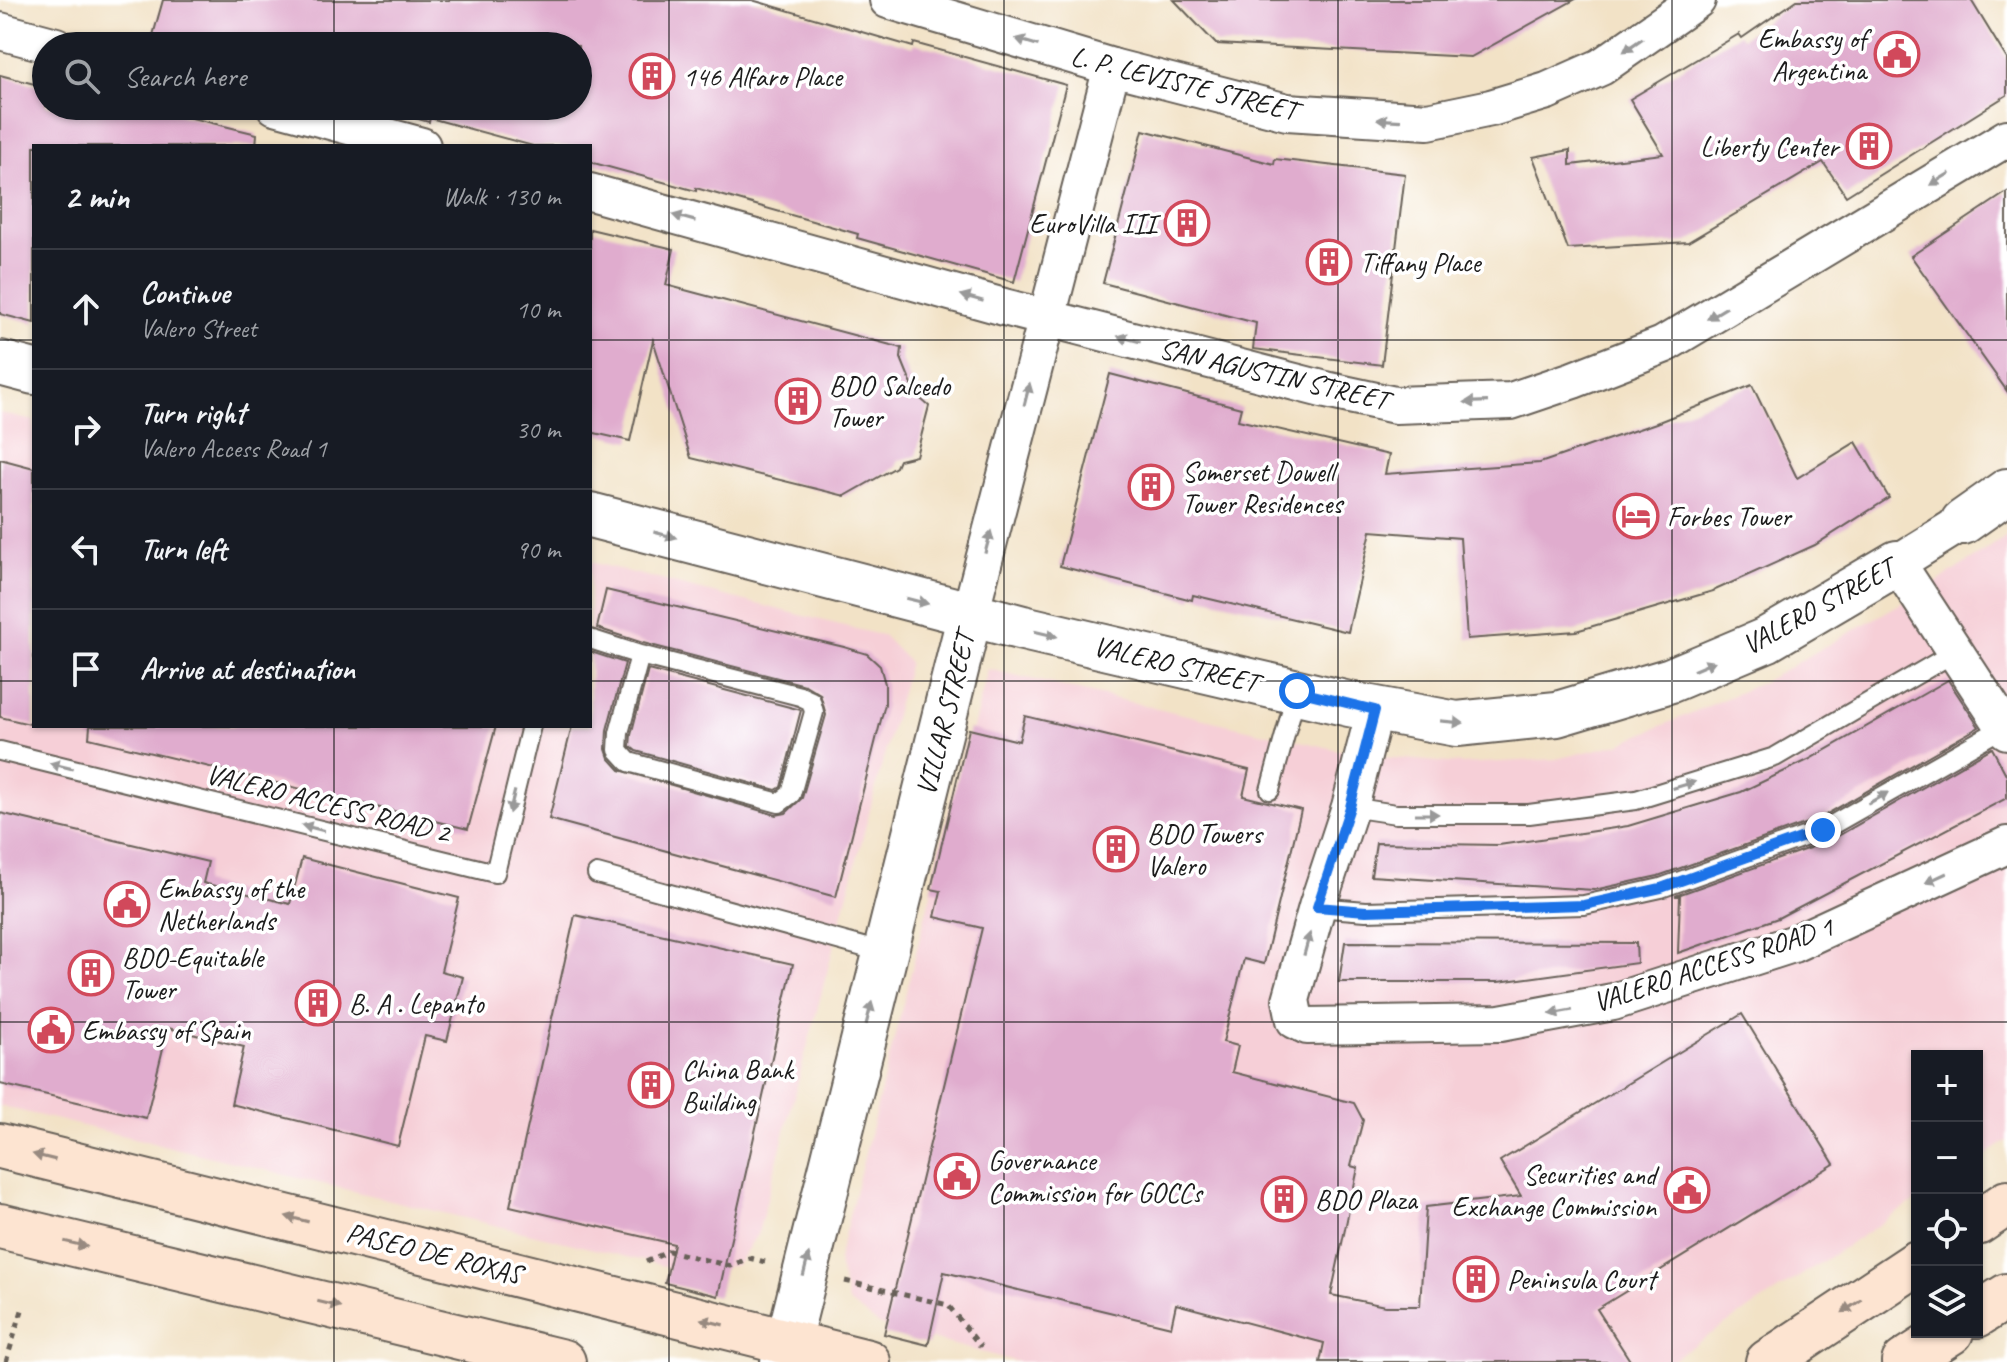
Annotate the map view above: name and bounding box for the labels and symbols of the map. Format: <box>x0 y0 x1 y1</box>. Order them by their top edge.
place label: Embassy of Argentina <box>1758 21 1873 88</box>
public building icon: Embassy of Argentina <box>1873 30 1921 78</box>
one-way arrow <box>1014 35 1038 48</box>
one-way arrow <box>1622 37 1644 53</box>
street label: L. P. LEVISTE STREET <box>1067 38 1307 130</box>
building icon: 146 Alfaro Place <box>628 52 676 100</box>
place label: 146 Alfaro Place <box>683 59 844 94</box>
one-way arrow <box>1376 113 1401 126</box>
building icon: Liberty Center <box>1845 122 1893 170</box>
place label: Liberty Center <box>1700 129 1841 164</box>
one-way arrow <box>1929 171 1951 185</box>
building icon: EuroVilla III <box>1163 199 1211 247</box>
place label: EuroVilla III <box>1029 206 1162 241</box>
one-way arrow <box>672 211 696 224</box>
building icon: Tiffany Place <box>1305 238 1353 286</box>
place label: Tiffany Place <box>1360 245 1482 280</box>
one-way arrow <box>959 291 983 304</box>
one-way arrow <box>1706 305 1728 319</box>
street label: SAN AGUSTIN STREET <box>1156 331 1398 419</box>
one-way arrow <box>1116 333 1141 345</box>
place label: BDO Salcedo Tower <box>829 368 952 435</box>
building icon: BDO Salcedo Tower <box>774 377 822 425</box>
one-way arrow <box>1021 382 1034 407</box>
one-way arrow <box>1463 396 1488 409</box>
place label: Somerset Dowell Tower Residences <box>1182 454 1344 521</box>
building icon: Somerset Dowell Tower Residences <box>1127 463 1175 511</box>
hotel icon: Forbes Tower <box>1612 492 1660 540</box>
place label: Forbes Tower <box>1667 499 1793 534</box>
one-way arrow <box>653 529 678 541</box>
one-way arrow <box>983 529 995 554</box>
street label: VALERO STREET <box>1736 547 1905 662</box>
one-way arrow <box>904 596 929 608</box>
street label: VILLAR STREET <box>908 622 984 799</box>
one-way arrow <box>1033 628 1058 640</box>
street label: VALERO STREET <box>1090 628 1268 701</box>
one-way arrow <box>1692 659 1716 672</box>
route start <box>1279 673 1315 709</box>
one-way arrow <box>1440 716 1465 729</box>
street label: VALERO ACCESS ROAD 2 <box>202 756 456 851</box>
one-way arrow <box>48 759 73 771</box>
one-way arrow <box>1672 778 1696 791</box>
one-way arrow <box>506 789 518 814</box>
one-way arrow <box>1867 791 1889 805</box>
one-way arrow <box>1415 808 1440 820</box>
route end <box>1805 812 1841 848</box>
place label: BDO Towers Valero <box>1147 816 1264 883</box>
one-way arrow <box>301 821 326 834</box>
building icon: BDO Towers Valero <box>1092 825 1140 873</box>
place label: Embassy of the Netherlands <box>158 871 306 938</box>
one-way arrow <box>1925 871 1948 885</box>
public building icon: Embassy of the Netherlands <box>103 880 151 928</box>
street label: VALERO ACCESS ROAD 1 <box>1589 908 1839 1019</box>
one-way arrow <box>1301 932 1313 957</box>
place label: BDO-Equitable Tower <box>122 940 265 1007</box>
building icon: BDO-Equitable Tower <box>67 949 115 997</box>
building icon: B. A . Lepanto <box>294 979 342 1027</box>
place label: B. A . Lepanto <box>349 986 486 1021</box>
one-way arrow <box>864 1001 876 1026</box>
public building icon: Embassy of Spain <box>27 1006 75 1054</box>
one-way arrow <box>1548 1006 1573 1018</box>
place label: Embassy of Spain <box>82 1013 251 1048</box>
place label: China Bank Building <box>682 1052 795 1119</box>
building icon: China Bank Building <box>627 1061 675 1109</box>
place label: Governance Commission for GOCCs <box>988 1143 1204 1210</box>
one-way arrow <box>32 1150 57 1162</box>
public building icon: Governance Commission for GOCCs <box>933 1152 981 1200</box>
place label: Securities and Exchange Commission <box>1452 1157 1660 1224</box>
public building icon: Securities and Exchange Commission <box>1663 1166 1711 1214</box>
building icon: BDO Plaza <box>1260 1175 1308 1223</box>
place label: BDO Plaza <box>1315 1182 1418 1217</box>
one-way arrow <box>284 1213 309 1225</box>
street label: PASEO DE ROXAS <box>343 1214 529 1293</box>
one-way arrow <box>63 1238 88 1250</box>
one-way arrow <box>800 1253 812 1278</box>
building icon: Peninsula Court <box>1452 1255 1500 1303</box>
place label: Peninsula Court <box>1507 1262 1659 1297</box>
one-way arrow <box>316 1298 341 1311</box>
one-way arrow <box>1841 1299 1863 1313</box>
one-way arrow <box>700 1316 725 1328</box>

